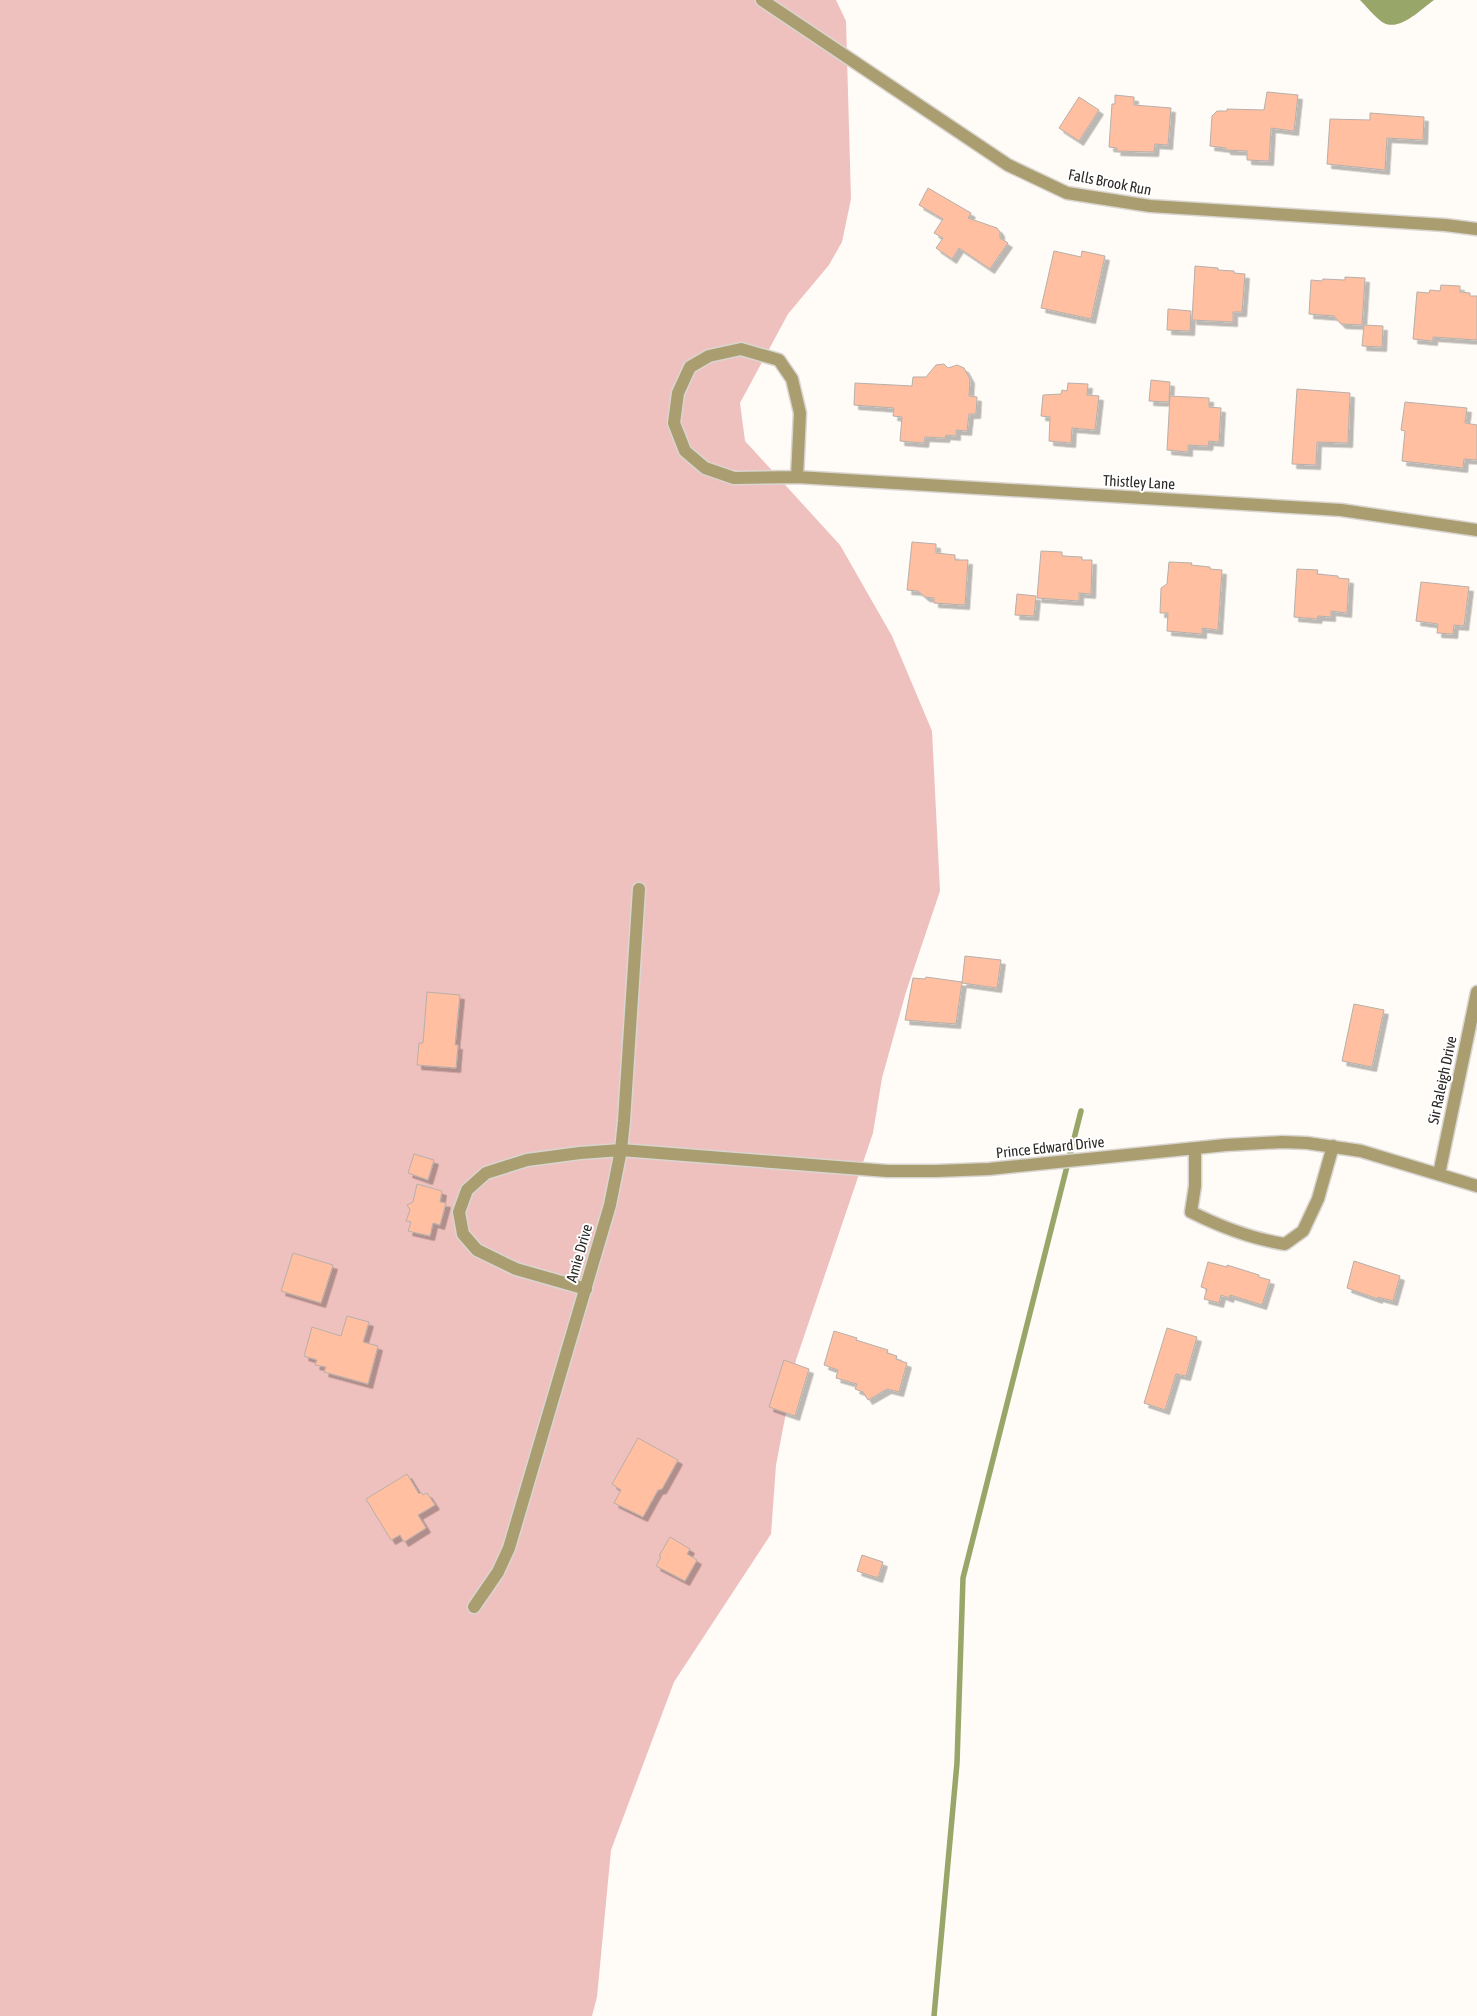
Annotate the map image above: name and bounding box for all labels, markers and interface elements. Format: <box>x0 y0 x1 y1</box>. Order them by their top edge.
street label: Falls Brook Run <box>1067 166 1153 198</box>
street label: Thistley Lane <box>1102 472 1176 492</box>
street label: Sir Raleigh Drive <box>1424 1034 1460 1126</box>
street label: Prince Edward Drive <box>995 1133 1105 1161</box>
street label: Amie Drive <box>563 1222 595 1284</box>

